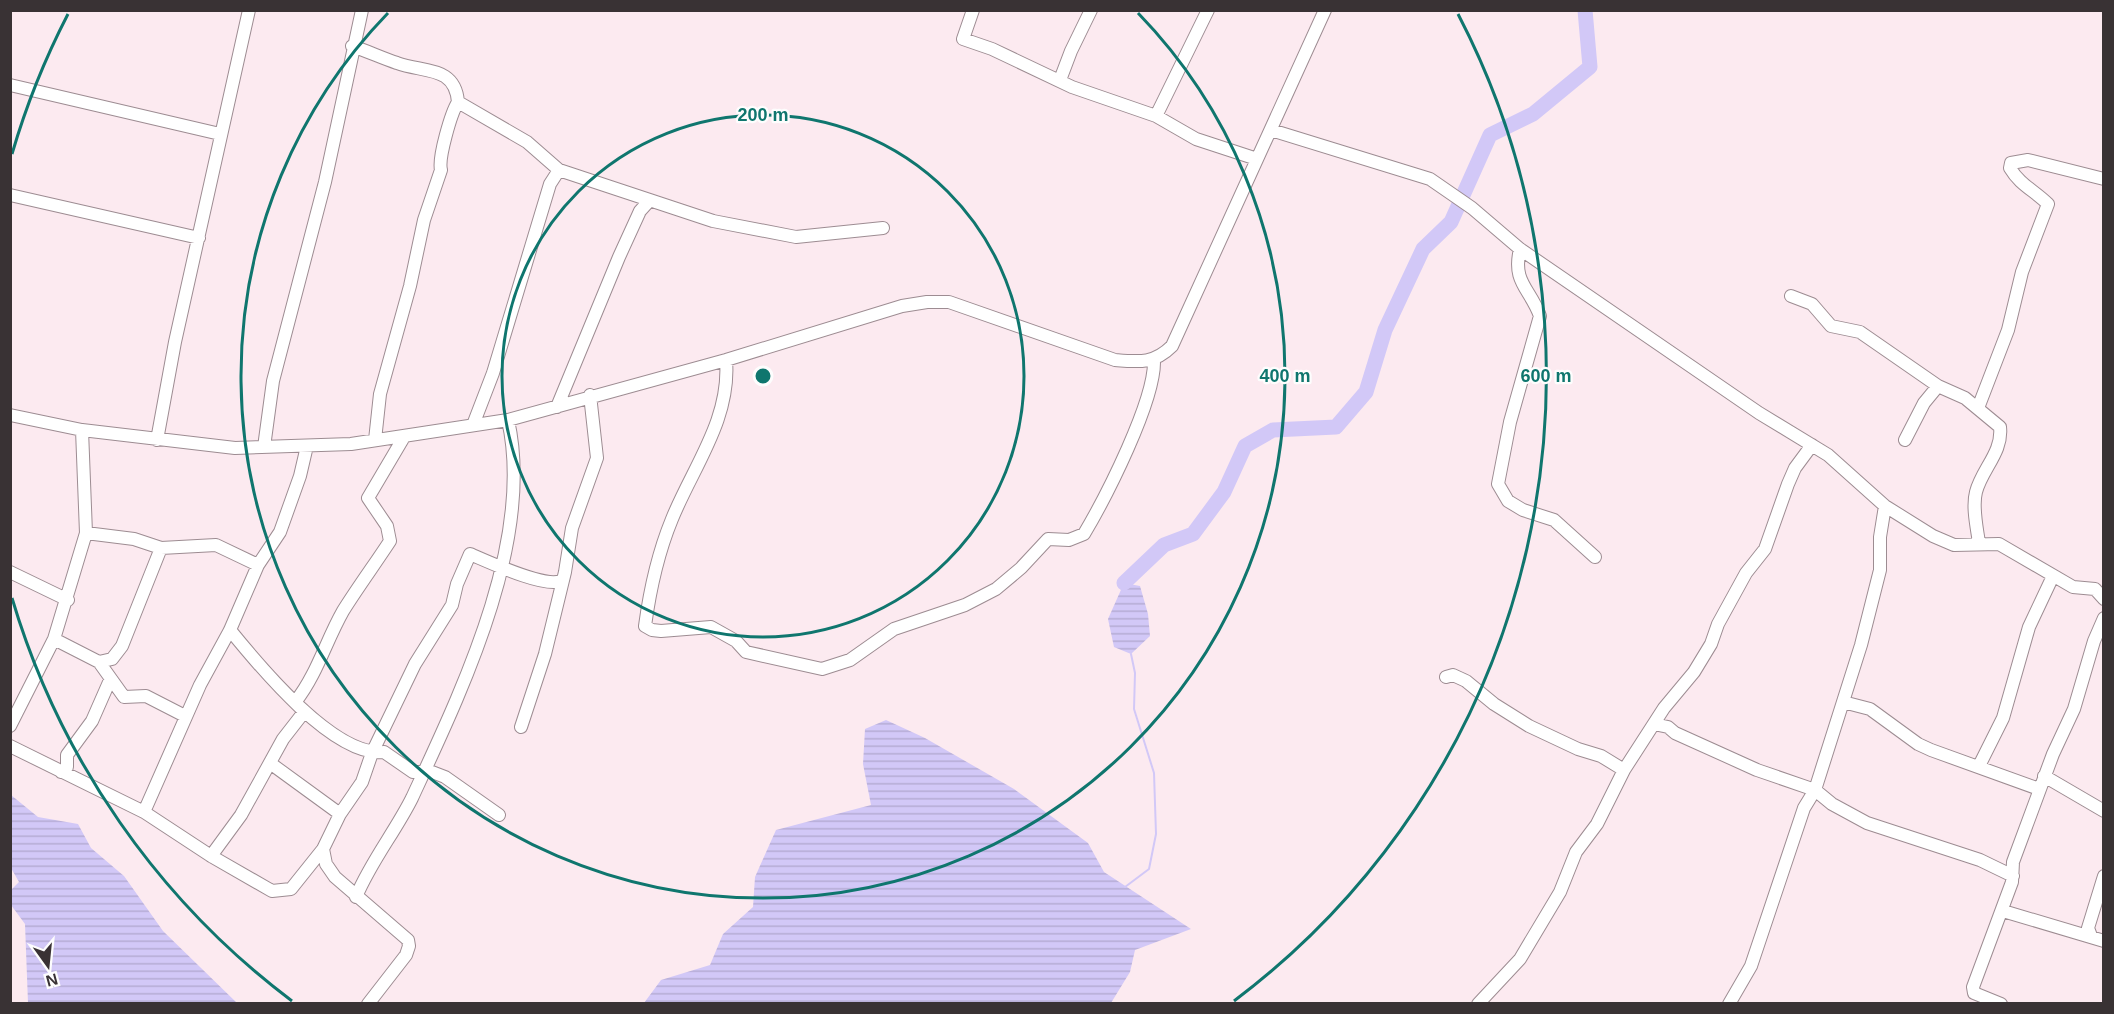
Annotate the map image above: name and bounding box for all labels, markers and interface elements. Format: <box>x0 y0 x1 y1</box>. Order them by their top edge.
text: 200 m <box>737 105 789 125</box>
centre of rings <box>753 366 773 386</box>
text: 400 m <box>1259 366 1311 386</box>
text: 600 m <box>1520 366 1572 386</box>
north arrow <box>18 936 78 996</box>
text: N <box>44 970 60 990</box>

